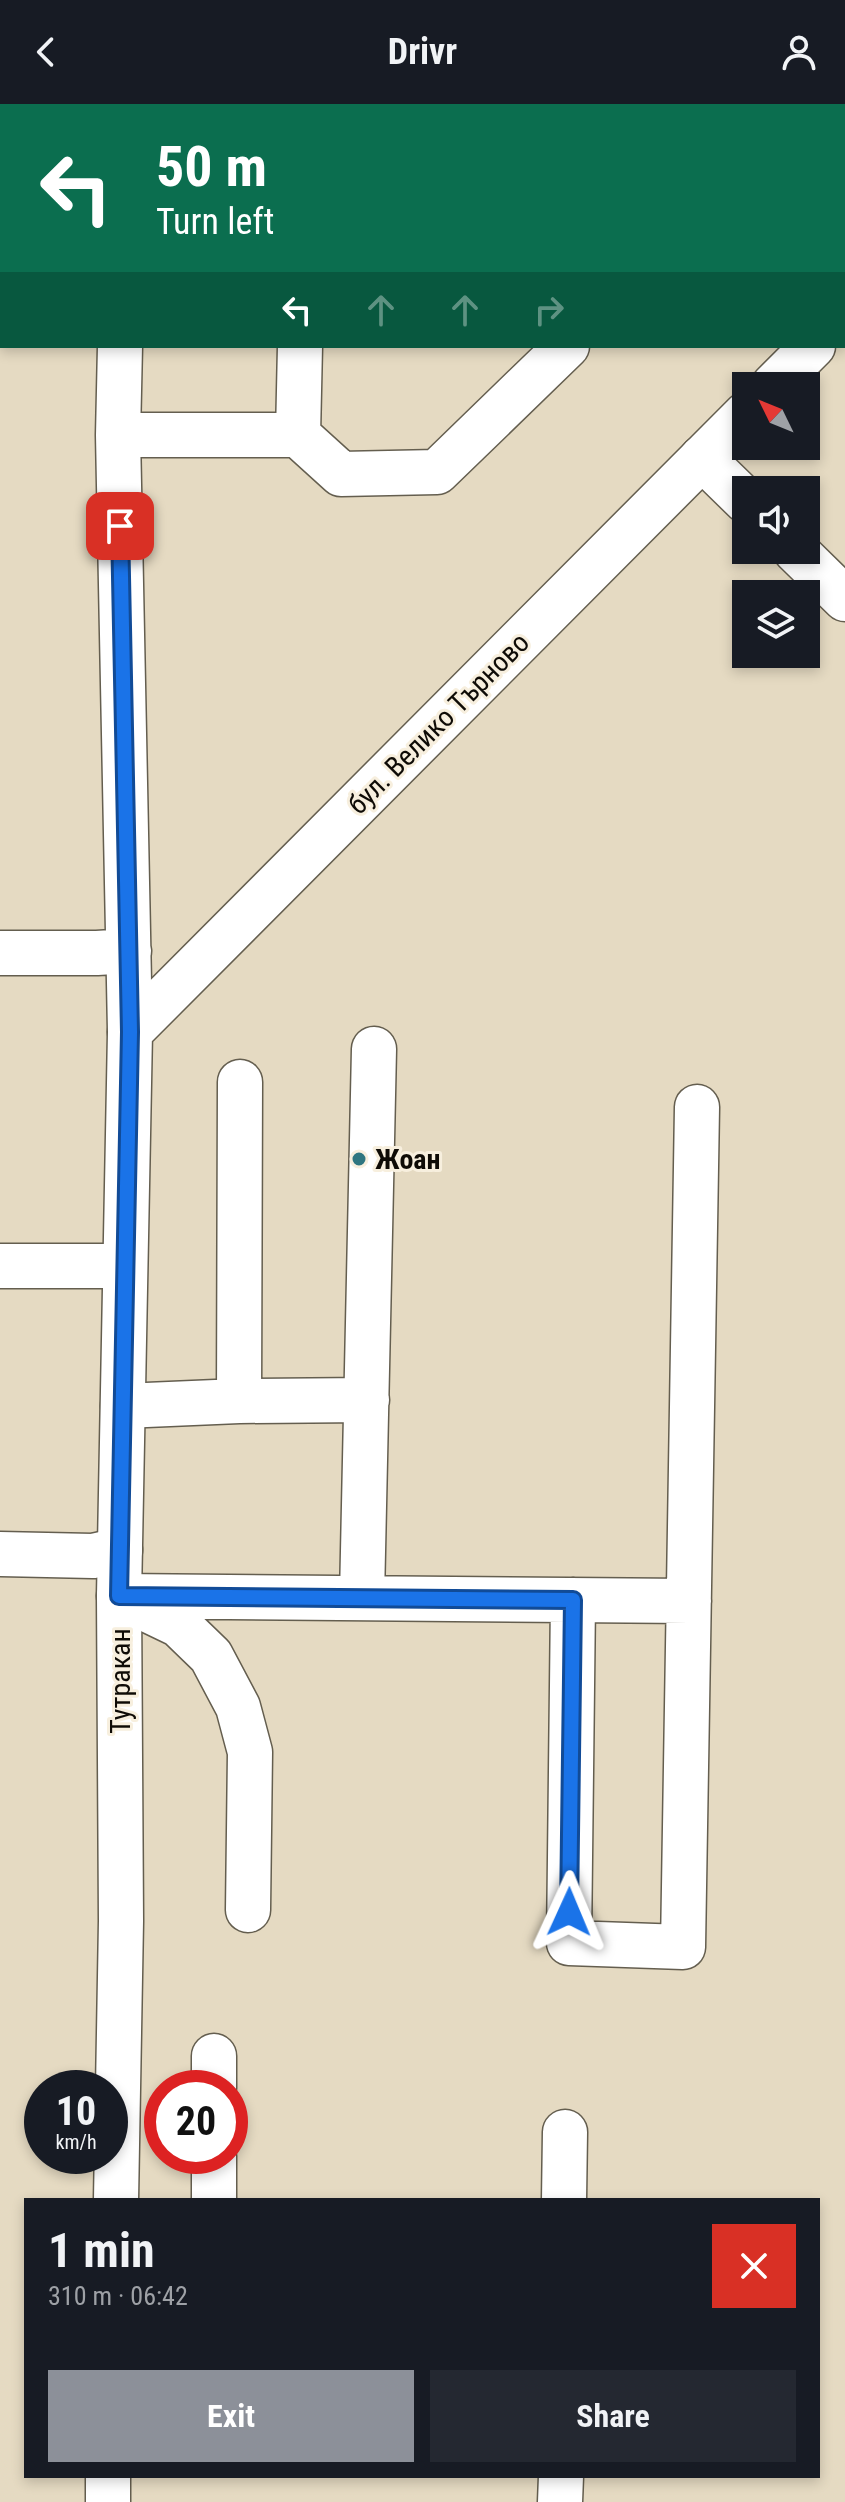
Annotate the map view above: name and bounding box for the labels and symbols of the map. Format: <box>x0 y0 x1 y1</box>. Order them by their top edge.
north arrow <box>732 372 820 460</box>
pin <box>86 492 154 560</box>
street label: бул. Велико Търново <box>341 626 536 821</box>
place label: Жоан <box>375 1143 441 1176</box>
marker: Жоан <box>350 1150 368 1168</box>
street label: Тутракан <box>104 1628 137 1734</box>
position arrow <box>527 1870 611 1954</box>
speed limit sign: 20 <box>144 2070 248 2174</box>

